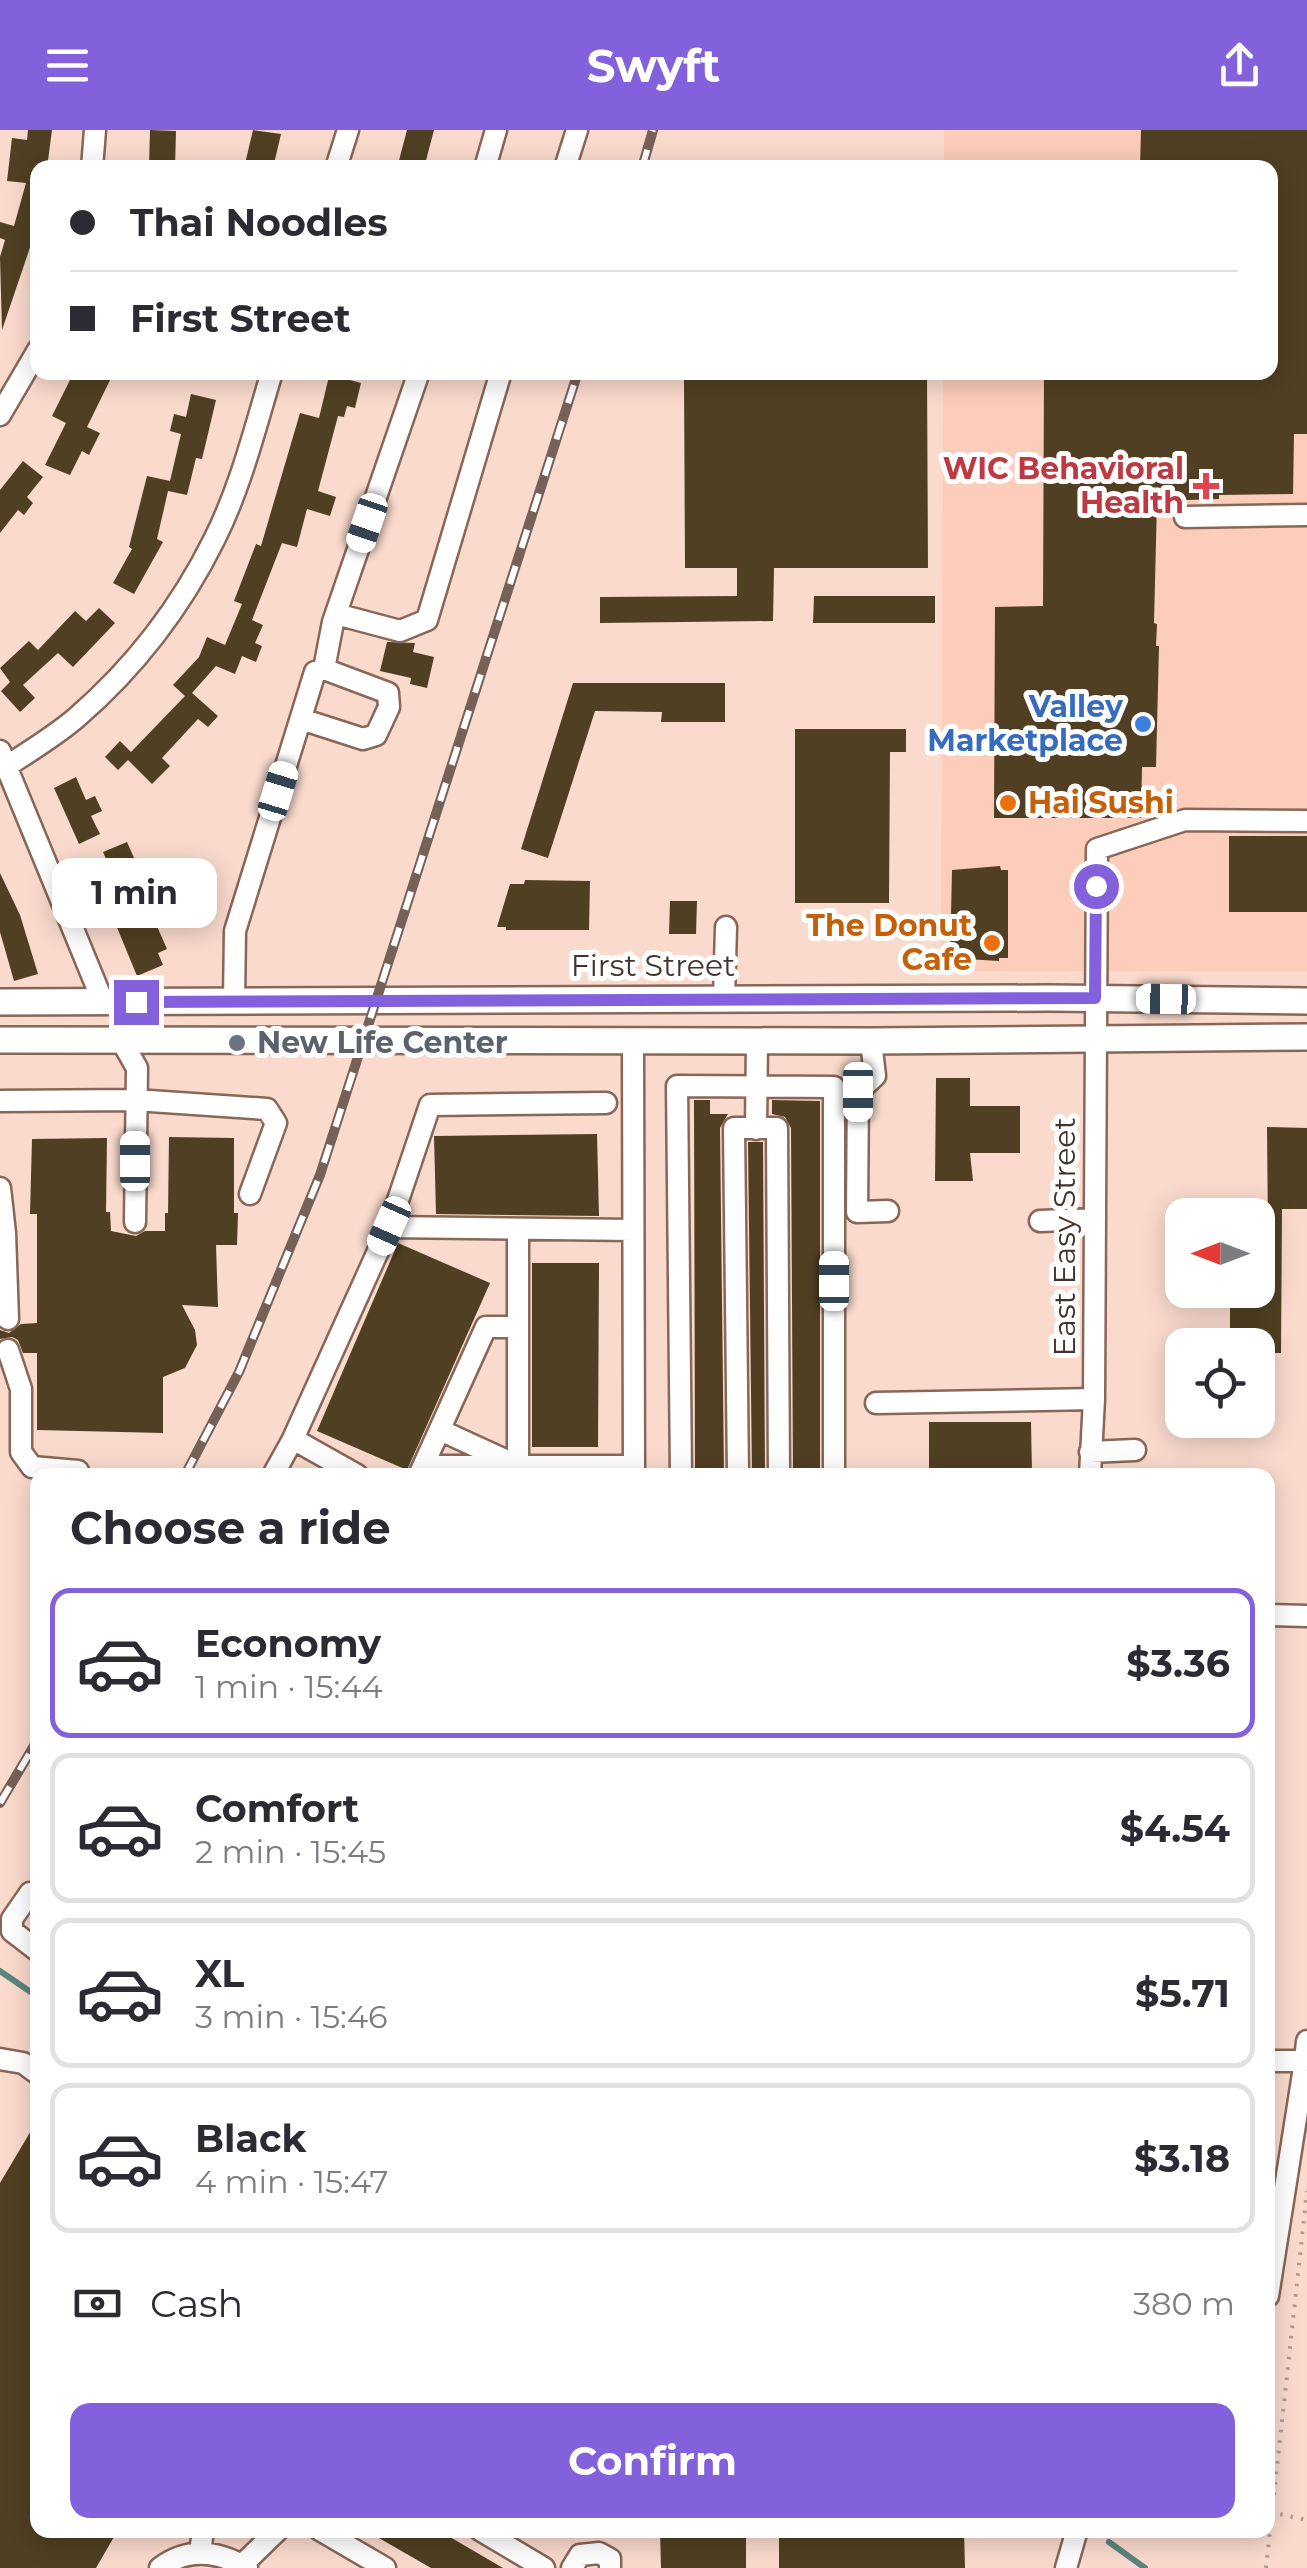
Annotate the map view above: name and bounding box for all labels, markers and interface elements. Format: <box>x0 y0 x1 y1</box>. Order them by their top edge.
icon: menu <box>40 38 95 93</box>
text: Swyft <box>587 38 720 93</box>
icon: share <box>1212 38 1267 93</box>
text: Thai Noodles <box>130 199 388 246</box>
text: First Street <box>130 295 351 342</box>
place label: WIC Behavioral Health <box>943 450 1184 521</box>
marker: WIC Behavioral Health <box>1193 473 1219 499</box>
car <box>343 490 391 556</box>
place label: Valley Marketplace <box>927 688 1124 759</box>
marker: Valley Marketplace <box>1132 713 1154 735</box>
car <box>255 758 301 824</box>
place label: Hai Sushi <box>1028 784 1174 821</box>
marker: Hai Sushi <box>997 792 1019 814</box>
callout: 1 min <box>54 857 218 927</box>
route start <box>1074 864 1119 909</box>
text: 1 min <box>91 873 178 912</box>
place label: The Donut Cafe <box>806 907 972 978</box>
marker: The Donut Cafe <box>981 932 1003 954</box>
street label: First Street <box>571 947 735 984</box>
route end <box>114 980 159 1025</box>
car <box>1136 983 1196 1015</box>
place label: New Life Center <box>257 1024 508 1061</box>
marker: New Life Center <box>226 1032 248 1054</box>
car <box>843 1062 873 1122</box>
street label: East Easy Street <box>1046 1117 1083 1357</box>
car <box>120 1131 150 1191</box>
car <box>363 1192 415 1260</box>
north arrow <box>1165 1198 1275 1308</box>
map controls <box>1165 1198 1275 1438</box>
car <box>819 1251 849 1311</box>
button: locate <box>1165 1328 1275 1438</box>
text: Choose a ride <box>70 1500 391 1555</box>
icon: car <box>75 1618 165 1708</box>
text: Economy <box>195 1620 381 1667</box>
text: $3.36 <box>1126 1640 1230 1687</box>
text: 1 min · 15:44 <box>195 1667 383 1706</box>
icon: car <box>75 1783 165 1873</box>
text: Comfort <box>195 1785 359 1832</box>
text: $4.54 <box>1120 1805 1230 1852</box>
text: 2 min · 15:45 <box>195 1832 386 1871</box>
icon: car <box>75 1948 165 2038</box>
text: XL <box>195 1950 244 1997</box>
text: $5.71 <box>1135 1970 1230 2017</box>
text: 3 min · 15:46 <box>195 1997 388 2036</box>
icon: car <box>75 2113 165 2203</box>
text: Black <box>195 2115 306 2162</box>
text: $3.18 <box>1134 2135 1230 2182</box>
text: 4 min · 15:47 <box>195 2162 388 2201</box>
icon: cash <box>70 2276 125 2331</box>
text: Cash <box>150 2280 243 2327</box>
text: 380 m <box>1133 2284 1235 2323</box>
button: Confirm <box>70 2403 1235 2518</box>

